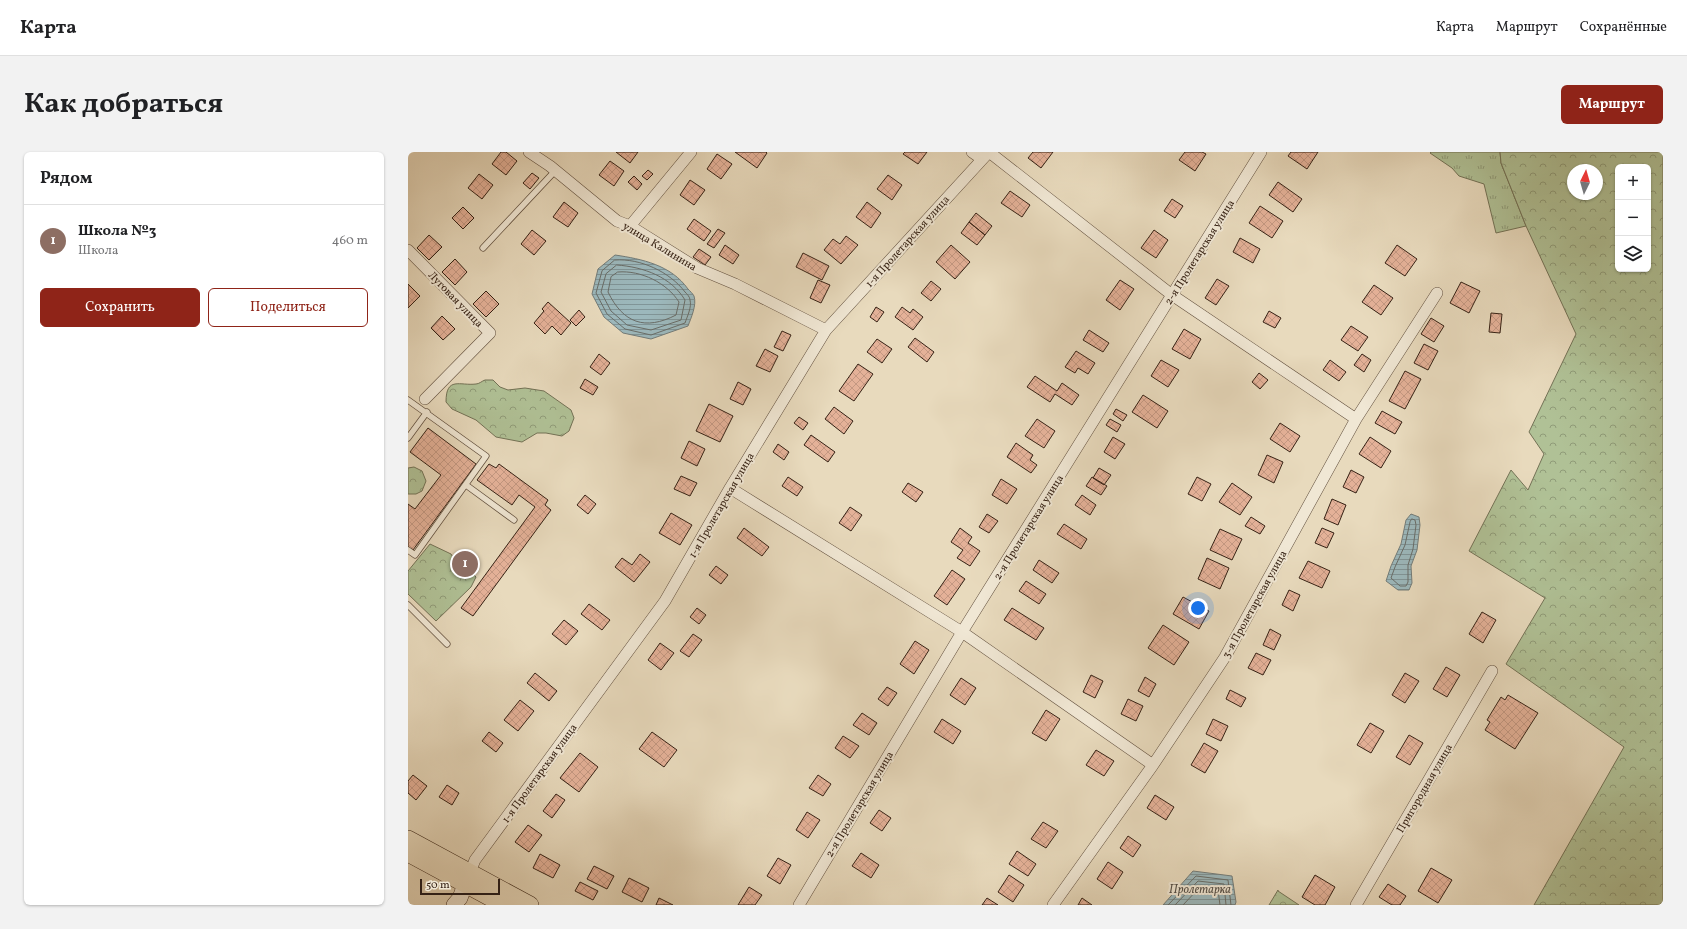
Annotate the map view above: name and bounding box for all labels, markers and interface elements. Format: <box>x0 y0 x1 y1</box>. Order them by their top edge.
text: Карта <box>20 15 77 41</box>
text: Карта <box>1436 18 1474 37</box>
text: Маршрут <box>1496 18 1558 37</box>
text: Сохранённые <box>1580 18 1667 37</box>
text: Как добраться <box>24 85 223 124</box>
button: Маршрут <box>1561 85 1663 124</box>
north arrow <box>1567 164 1603 200</box>
map controls <box>1615 164 1651 272</box>
button: + <box>1615 164 1651 200</box>
text: Рядом <box>40 167 93 190</box>
street label: 1-я Пролетарская улица <box>863 192 954 291</box>
street label: 2-я Пролетарская улица <box>1162 197 1239 308</box>
button: − <box>1615 200 1651 236</box>
street label: улица Калинина <box>619 219 700 276</box>
text: Школа №3 <box>78 221 156 242</box>
text: 1 <box>50 232 56 250</box>
text: 460 m <box>332 232 368 250</box>
button: layers <box>1615 236 1651 272</box>
text: Школа <box>78 242 118 260</box>
street label: Луговая улица <box>424 269 486 332</box>
button: Сохранить <box>40 288 200 327</box>
button: Поделиться <box>208 288 368 327</box>
street label: 1-я Пролетарская улица <box>686 450 759 561</box>
street label: 2-я Пролетарская улица <box>991 472 1068 583</box>
street label: 3-я Пролетарская улица <box>1219 548 1291 661</box>
pin: 1 <box>452 549 478 579</box>
your location <box>1188 598 1208 618</box>
street label: 1-я Пролетарская улица <box>499 721 582 827</box>
street label: Пригородная улица <box>1394 741 1457 836</box>
street label: 2-я Пролетарская улица <box>823 748 898 861</box>
scale bar <box>420 877 500 896</box>
text: 50 m <box>426 878 450 893</box>
water label: Пролетарка <box>1169 882 1231 898</box>

